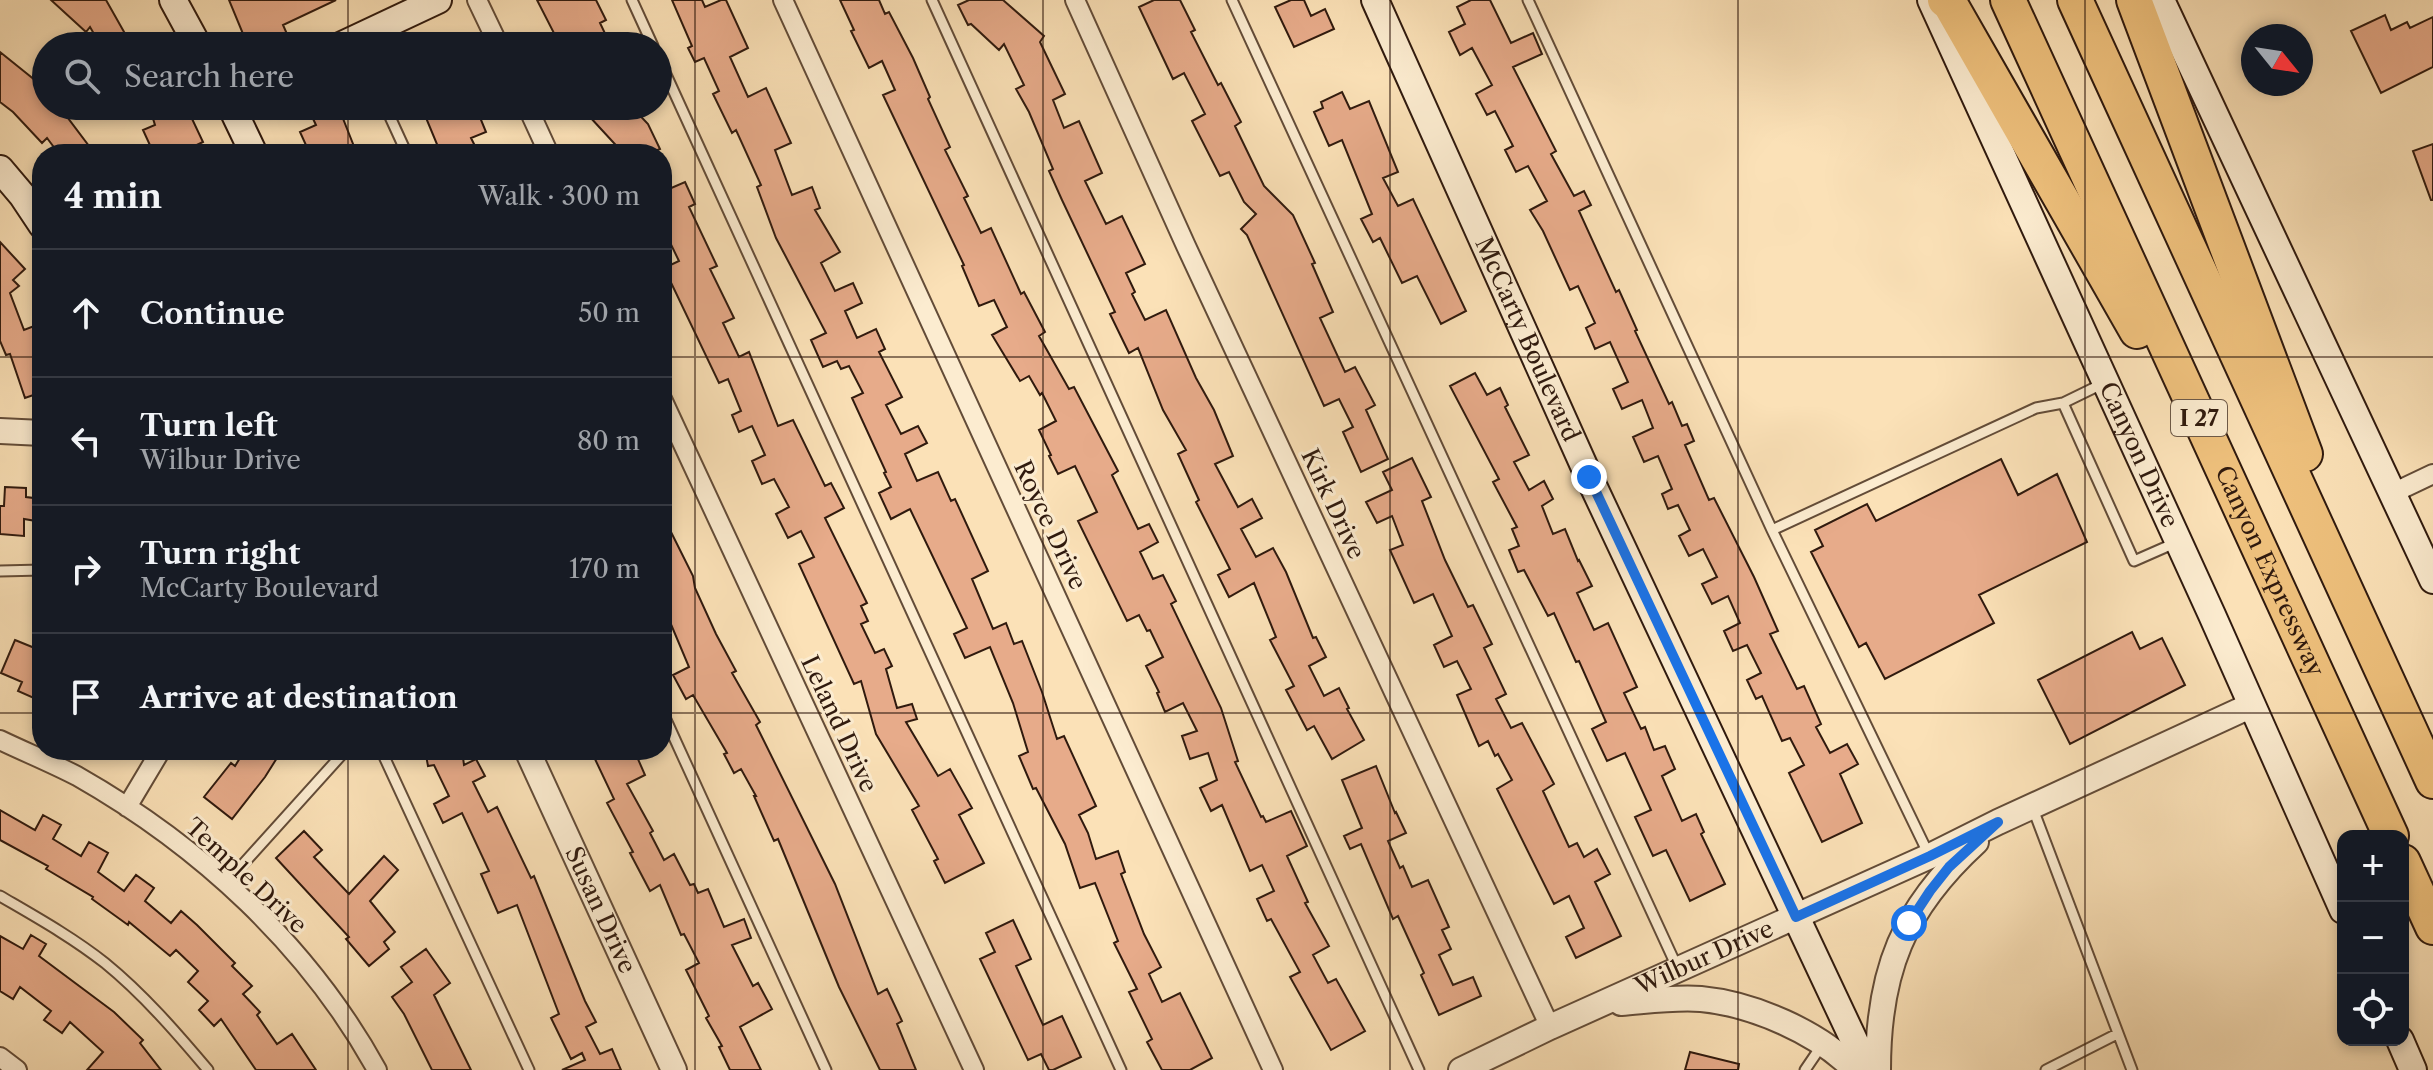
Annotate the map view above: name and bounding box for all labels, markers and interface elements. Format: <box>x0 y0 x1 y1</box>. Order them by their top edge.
north arrow <box>2241 24 2313 96</box>
search box <box>32 32 672 120</box>
icon: search <box>60 54 104 98</box>
text: Search here <box>124 58 294 95</box>
text: 4 min <box>64 175 162 217</box>
text: Walk · 300 m <box>478 180 640 212</box>
street label: McCarty Boulevard <box>1469 232 1586 446</box>
icon: ahead <box>64 291 108 335</box>
text: Continue <box>140 295 285 332</box>
text: 50 m <box>578 297 640 329</box>
street label: Canyon Drive <box>2093 377 2185 532</box>
road number: I 27 <box>2171 400 2227 436</box>
text: Turn left <box>140 407 277 444</box>
icon: left <box>64 419 108 463</box>
text: 80 m <box>577 425 640 457</box>
text: Wilbur Drive <box>140 444 301 476</box>
street label: Kirk Drive <box>1295 444 1372 563</box>
street label: Royce Drive <box>1008 456 1093 594</box>
route end <box>1571 459 1607 495</box>
street label: Canyon Expressway <box>2209 461 2331 681</box>
text: Turn right <box>140 535 300 572</box>
icon: right <box>64 547 108 591</box>
text: 170 m <box>569 553 640 585</box>
text: McCarty Boulevard <box>140 572 379 604</box>
street label: Leland Drive <box>795 651 884 797</box>
icon: arrive <box>64 675 108 719</box>
text: Arrive at destination <box>140 679 458 716</box>
street label: Temple Drive <box>180 812 313 939</box>
map controls <box>2337 830 2409 1046</box>
button: + <box>2337 830 2409 902</box>
street label: Susan Drive <box>559 842 643 978</box>
button: − <box>2337 902 2409 974</box>
route start <box>1891 905 1927 941</box>
street label: Wilbur Drive <box>1630 913 1778 1001</box>
button: locate <box>2337 974 2409 1046</box>

